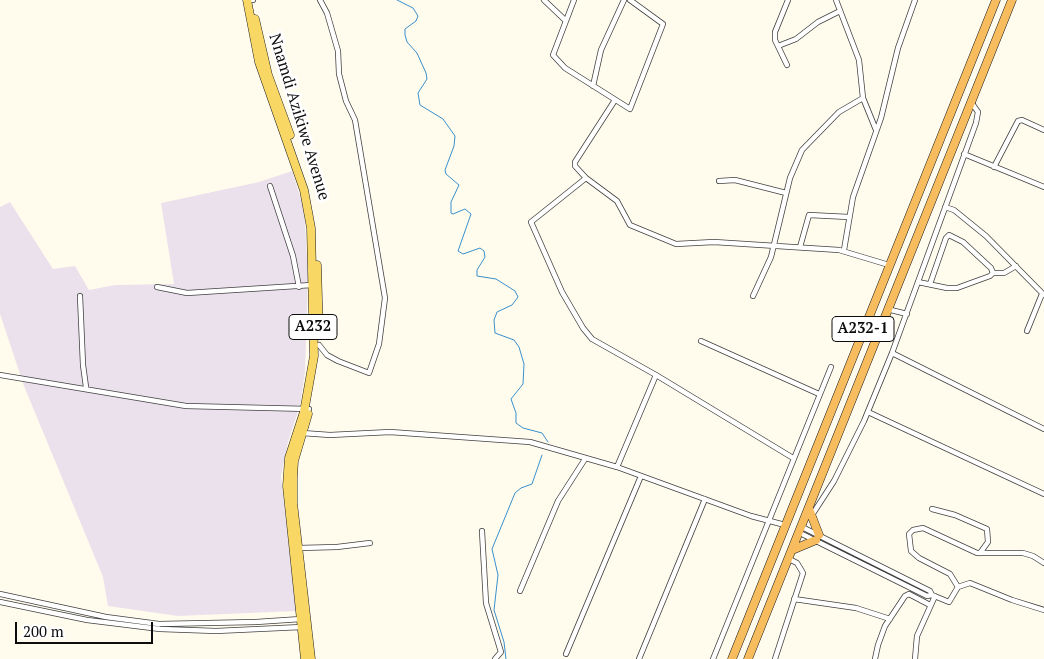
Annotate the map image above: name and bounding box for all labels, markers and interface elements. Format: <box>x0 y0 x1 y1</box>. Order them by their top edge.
street label: Nnamdi Azikiwe Avenue <box>265 31 333 203</box>
road number: A232 <box>289 314 337 340</box>
road number: A232-1 <box>832 316 894 342</box>
scale bar <box>18 612 155 644</box>
text: 200 m <box>23 621 64 641</box>

